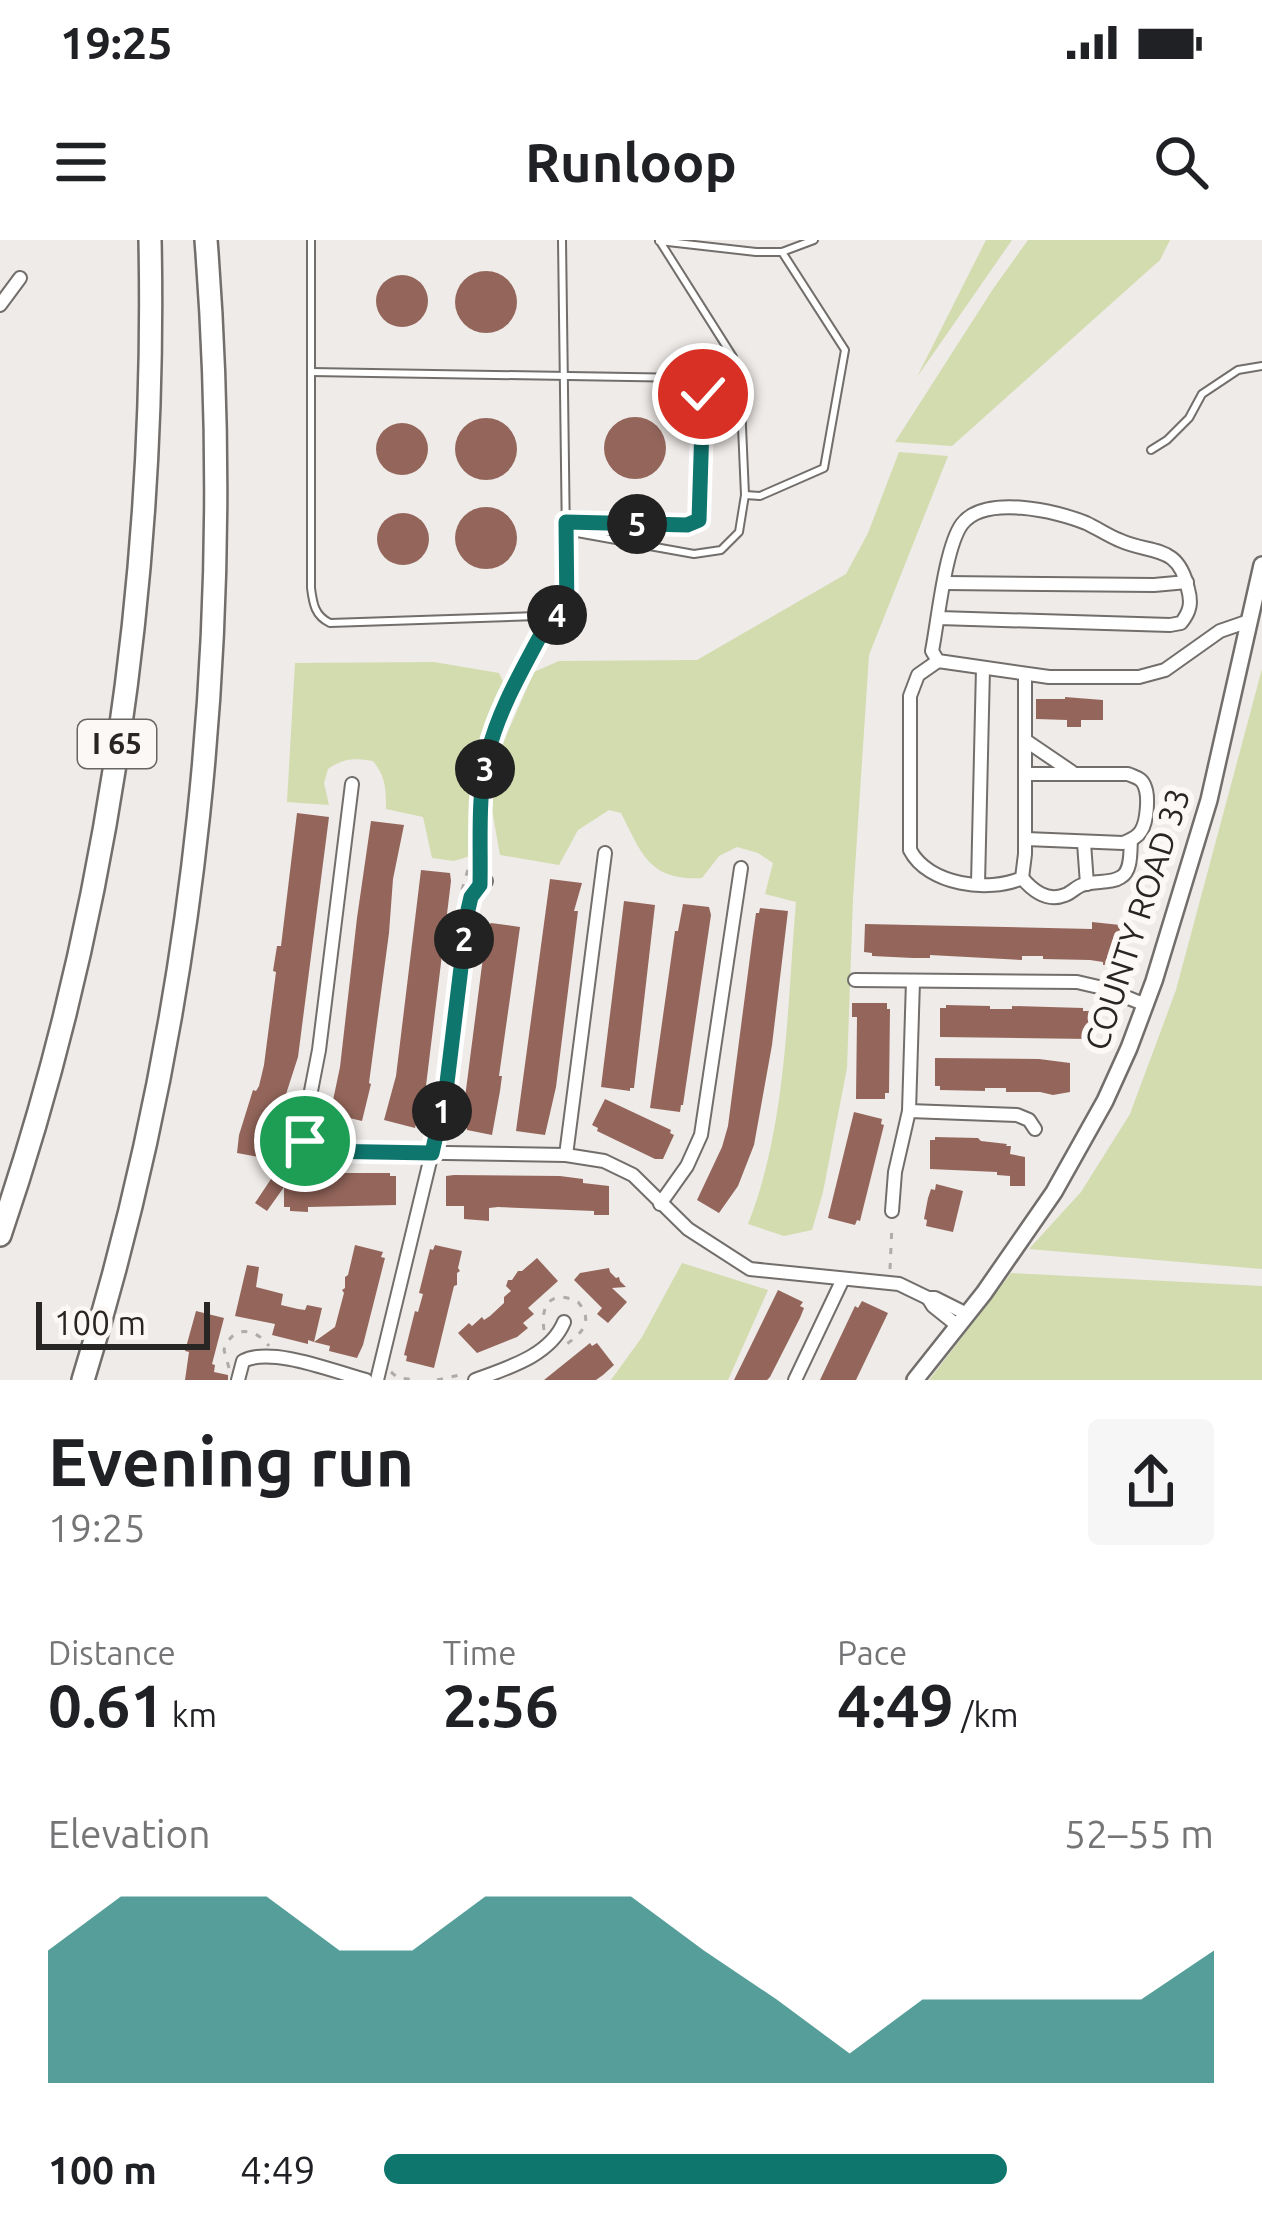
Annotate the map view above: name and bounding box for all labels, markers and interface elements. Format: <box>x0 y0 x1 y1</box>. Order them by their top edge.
text: 19:25 <box>60 17 173 68</box>
icon: menu <box>48 129 114 195</box>
icon: search <box>1148 129 1214 195</box>
text: Runloop <box>525 132 737 192</box>
pin <box>652 343 754 445</box>
icon: check <box>670 361 736 427</box>
pin: 5 <box>607 494 667 554</box>
text: 5 <box>628 505 646 542</box>
pin: 4 <box>527 585 587 645</box>
text: 4 <box>548 596 566 633</box>
road number: I 65 <box>78 720 156 768</box>
pin: 3 <box>455 739 515 799</box>
text: 3 <box>476 750 494 787</box>
street label: COUNTY ROAD 33 <box>1077 783 1196 1054</box>
pin: 2 <box>434 909 494 969</box>
text: 2 <box>455 920 473 957</box>
pin: 1 <box>412 1081 472 1141</box>
pin <box>254 1090 356 1192</box>
text: 1 <box>433 1092 451 1129</box>
icon: arrive <box>272 1108 338 1174</box>
scale bar <box>36 1296 210 1349</box>
text: 100 m <box>54 1304 146 1341</box>
button: share <box>1088 1419 1214 1545</box>
text: Evening run <box>48 1424 414 1498</box>
text: 19:25 <box>48 1506 146 1549</box>
text: Distance <box>48 1634 176 1671</box>
text: Time <box>443 1634 516 1671</box>
text: Pace <box>837 1634 907 1671</box>
text: 0.61 <box>48 1671 164 1738</box>
text: 2:56 <box>443 1671 559 1738</box>
text: 4:49 <box>837 1671 954 1738</box>
text: km <box>164 1696 217 1733</box>
text: /km <box>954 1696 1019 1733</box>
text: Elevation <box>48 1812 211 1855</box>
text: 52–55 m <box>1064 1812 1214 1855</box>
text: 100 m <box>48 2148 157 2191</box>
text: 4:49 <box>240 2148 316 2191</box>

